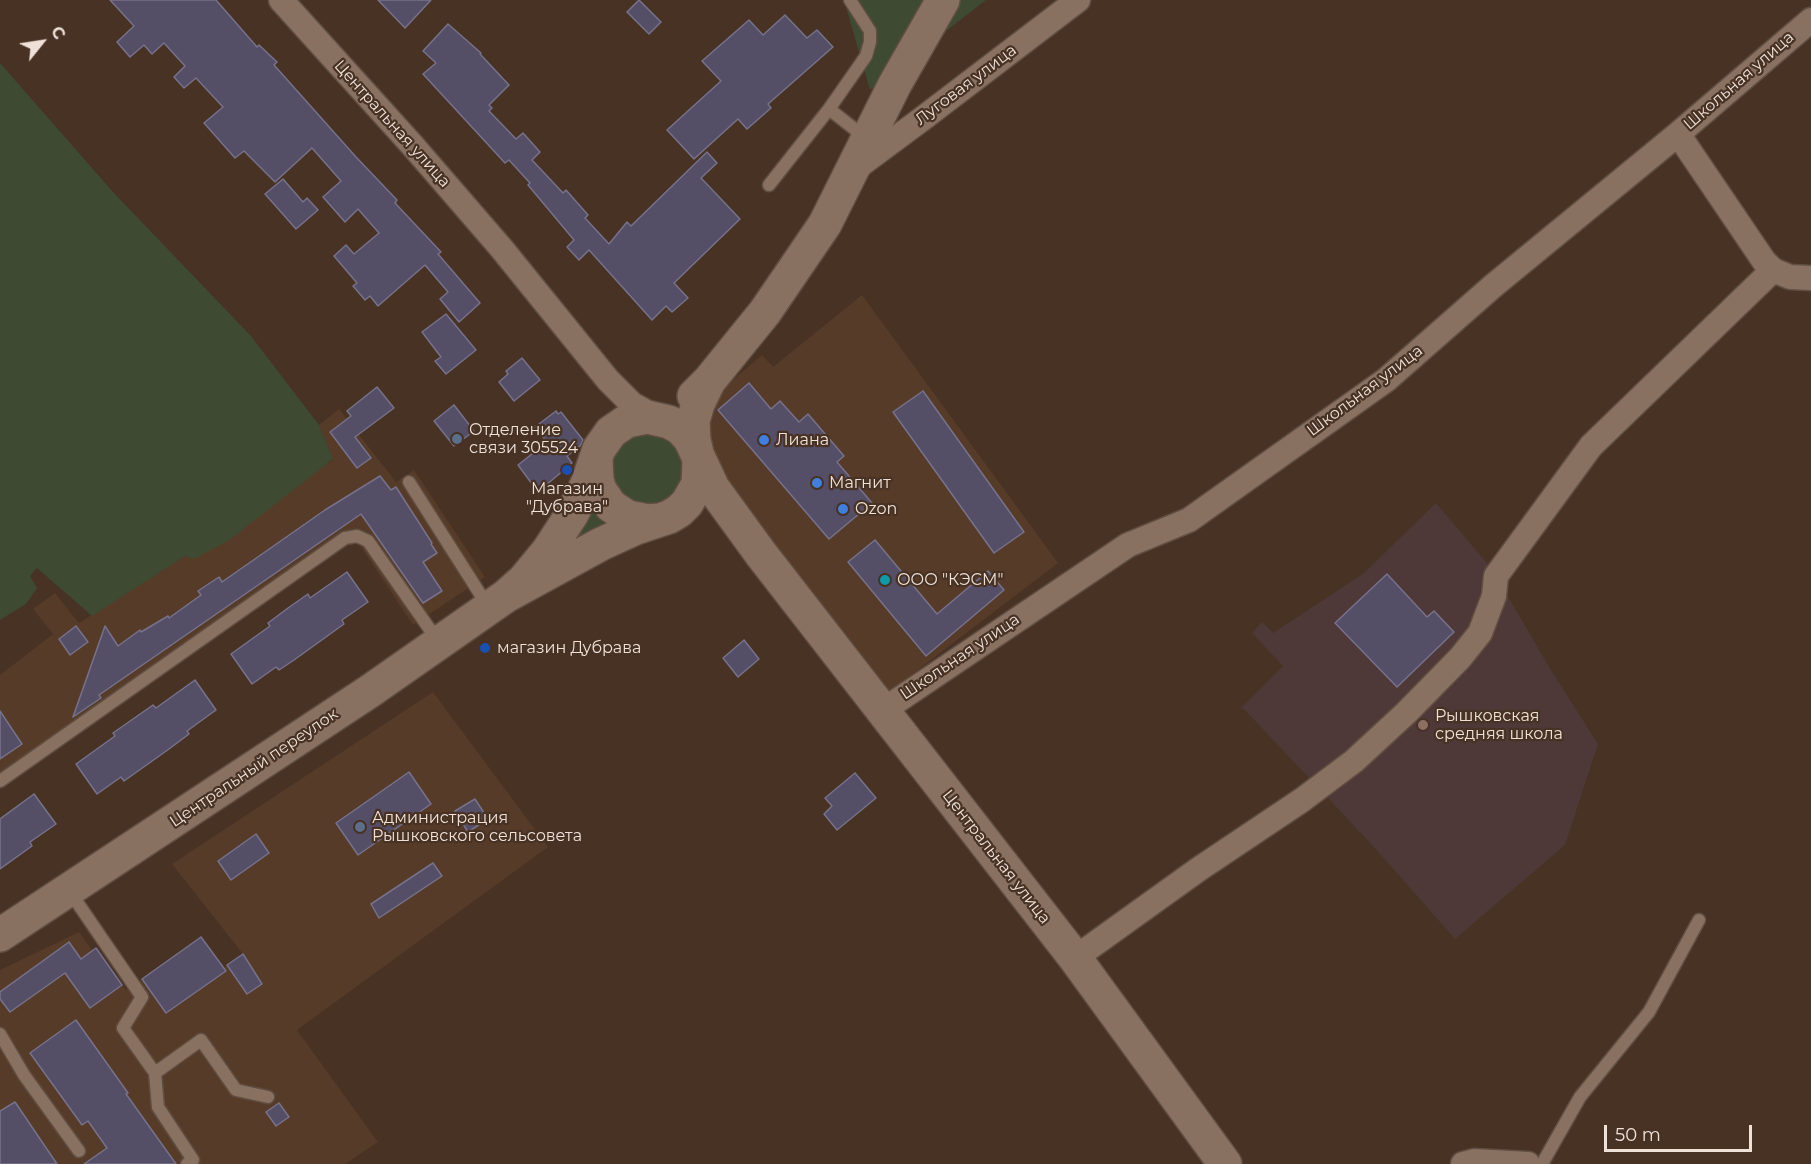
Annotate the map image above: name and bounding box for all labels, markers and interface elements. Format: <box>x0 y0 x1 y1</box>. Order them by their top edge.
north arrow <box>12 12 72 72</box>
text: С <box>47 23 69 43</box>
street label: Школьная улица <box>1680 28 1798 134</box>
street label: Луговая улица <box>912 41 1020 129</box>
street label: Центральная улица <box>330 56 454 192</box>
street label: Школьная улица <box>1303 341 1427 441</box>
place label: Отделение связи 305524 <box>469 420 578 458</box>
place label: Лиана <box>776 430 829 450</box>
marker: Отделение связи 305524 <box>450 432 464 446</box>
marker: Лиана <box>757 433 771 447</box>
marker: Магазин "Дубрава" <box>560 463 574 477</box>
place label: Магнит <box>829 473 891 493</box>
marker: Магнит <box>810 476 824 490</box>
place label: Магазин "Дубрава" <box>526 479 608 517</box>
place label: Ozon <box>855 499 897 519</box>
marker: Ozon <box>836 502 850 516</box>
place label: ООО "КЭСМ" <box>897 570 1003 590</box>
marker: ООО "КЭСМ" <box>878 573 892 587</box>
street label: Школьная улица <box>897 610 1023 704</box>
place label: магазин Дубрава <box>497 638 641 658</box>
marker: магазин Дубрава <box>478 641 492 655</box>
street label: Центральный переулок <box>166 704 342 832</box>
place label: Рышковская средняя школа <box>1435 706 1563 744</box>
marker: Рышковская средняя школа <box>1416 718 1430 732</box>
street label: Центральная улица <box>938 786 1054 928</box>
place label: Администрация Рышковского сельсовета <box>372 808 582 846</box>
marker: Администрация Рышковского сельсовета <box>353 820 367 834</box>
scale bar <box>1607 1113 1756 1151</box>
text: 50 m <box>1615 1124 1661 1146</box>

